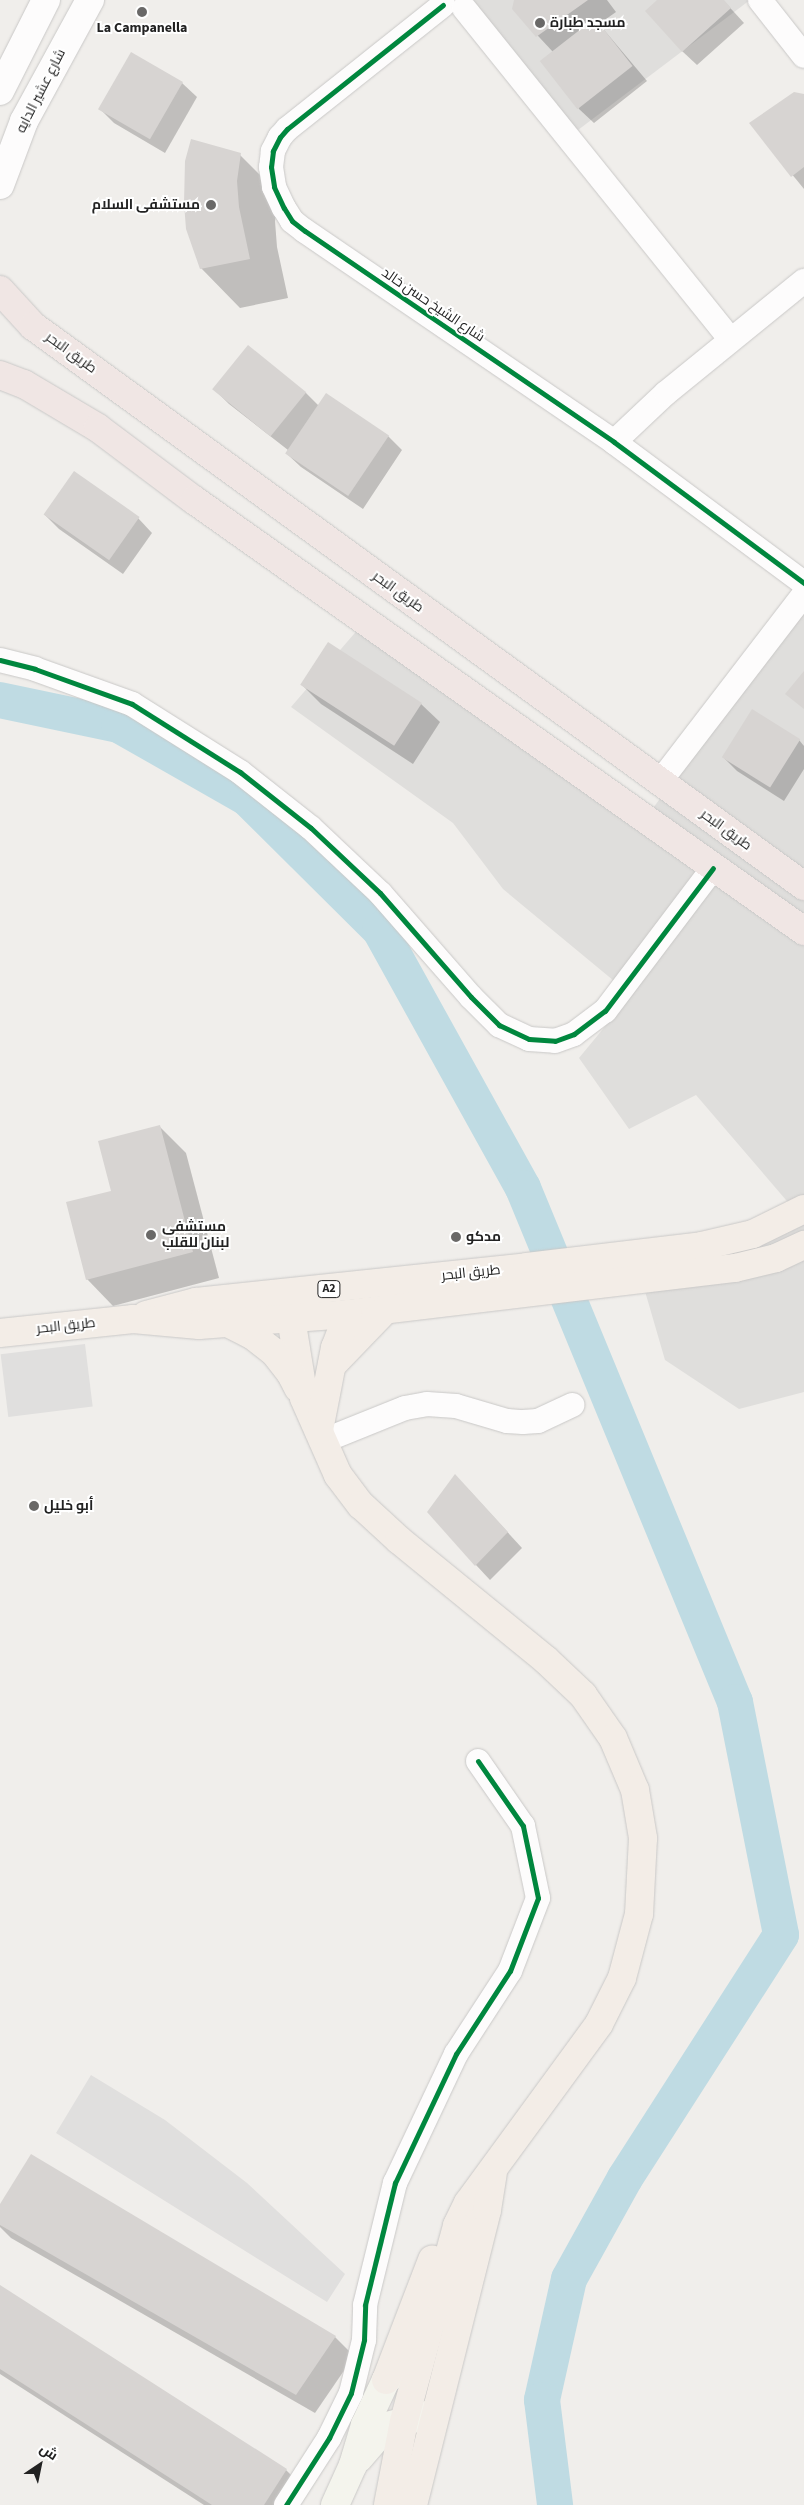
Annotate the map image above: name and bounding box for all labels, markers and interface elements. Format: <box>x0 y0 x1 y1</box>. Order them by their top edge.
marker: La Campanella <box>136 6 148 18</box>
place label: مسجد طبارة <box>550 15 626 31</box>
marker: مسجد طبارة <box>534 17 546 29</box>
place label: La Campanella <box>97 20 187 36</box>
street label: شارع عشير الدايه <box>13 46 69 136</box>
place label: مستشفى السلام <box>92 197 200 213</box>
marker: مستشفى السلام <box>204 198 218 212</box>
street label: شارع الشيخ حسن خالد <box>378 264 488 346</box>
street label: طريق البحر <box>42 329 100 377</box>
street label: طريق البحر <box>369 568 427 616</box>
street label: طريق البحر <box>697 806 755 854</box>
place label: مستشفى لبنان للقلب <box>162 1219 229 1252</box>
marker: مستشفى لبنان للقلب <box>144 1228 158 1242</box>
place label: مدكو <box>466 1229 501 1245</box>
marker: مدكو <box>450 1231 462 1243</box>
street label: طريق البحر <box>441 1262 501 1284</box>
road number: A2 <box>316 1280 342 1298</box>
street label: طريق البحر <box>36 1315 96 1337</box>
place label: أبو خليل <box>44 1498 93 1514</box>
marker: أبو خليل <box>28 1500 40 1512</box>
text: ش <box>35 2439 61 2466</box>
north arrow <box>15 2440 65 2490</box>

